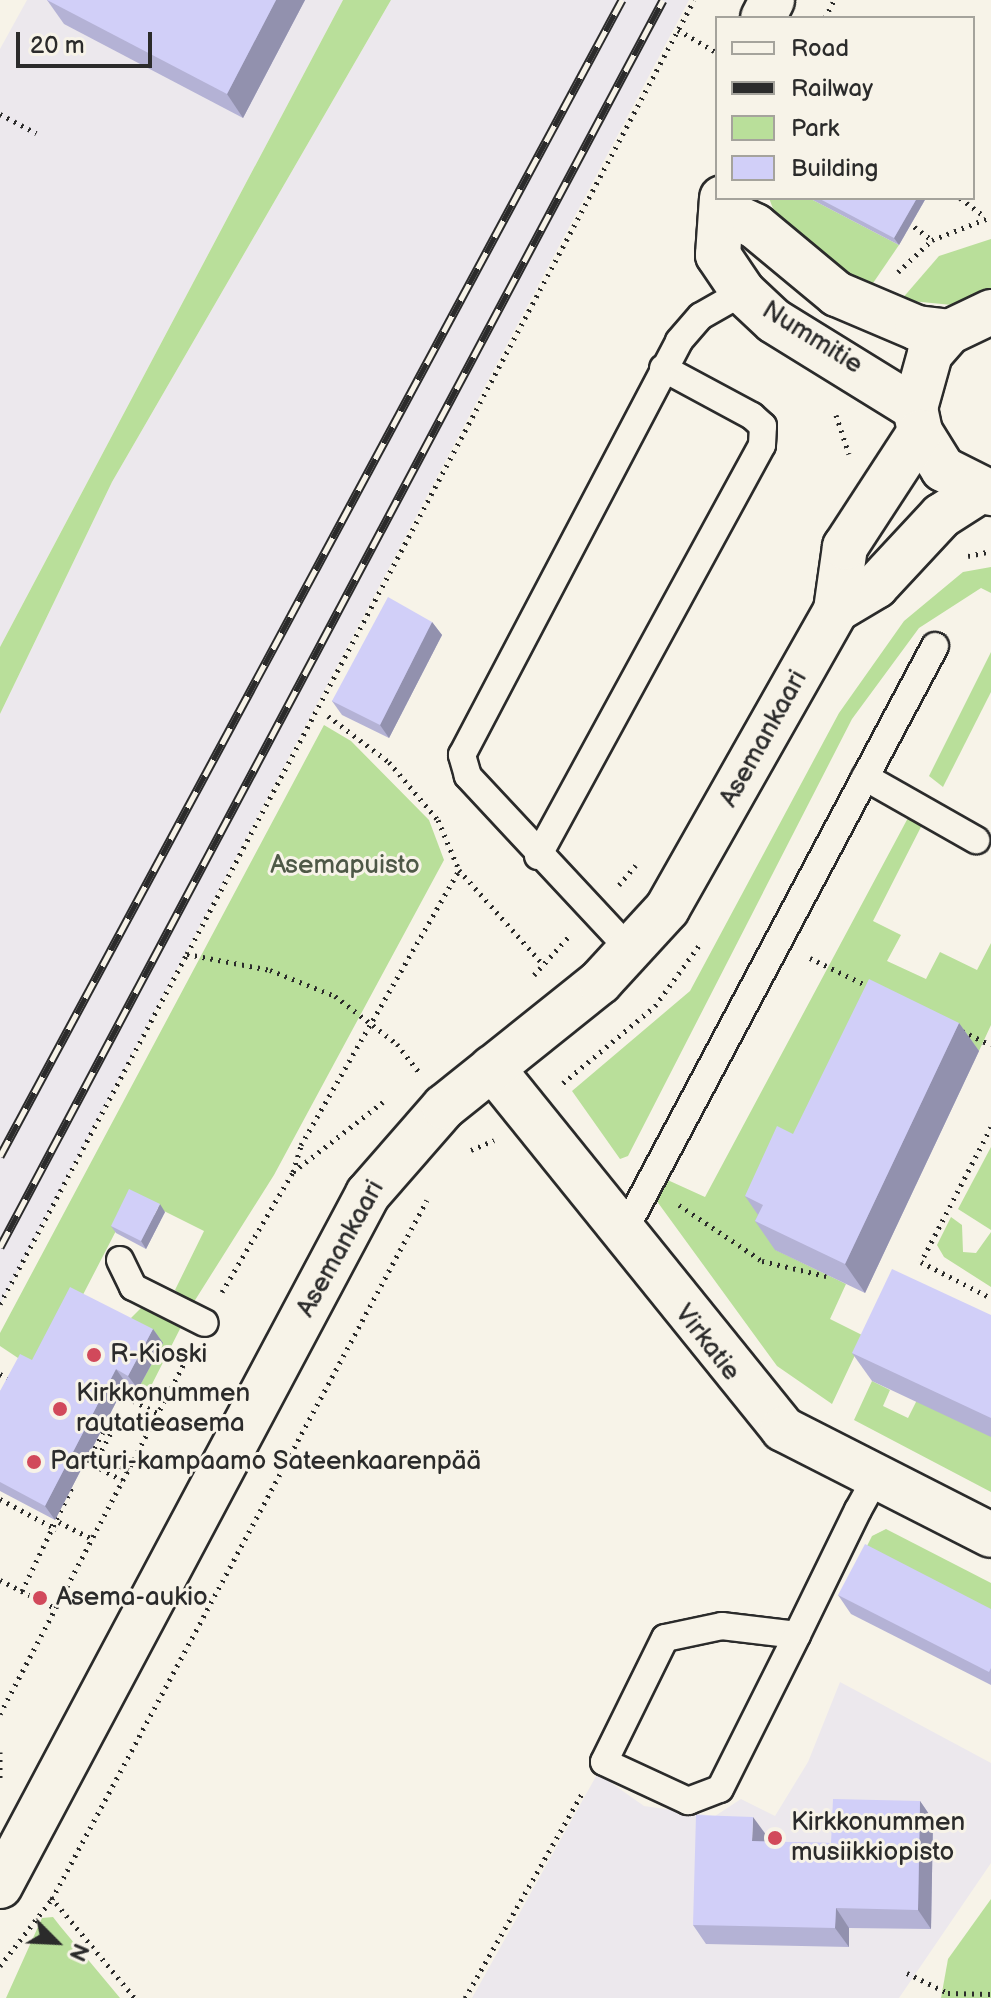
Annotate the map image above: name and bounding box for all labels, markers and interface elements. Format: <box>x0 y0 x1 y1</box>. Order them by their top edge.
scale bar <box>20 16 156 66</box>
legend <box>715 16 975 200</box>
text: 20 m <box>30 31 85 60</box>
text: Road <box>791 34 849 63</box>
text: Railway <box>791 74 873 103</box>
text: Park <box>791 114 839 143</box>
text: Building <box>791 154 878 183</box>
street label: Nummitie <box>756 295 868 381</box>
street label: Asemankaari <box>714 665 814 813</box>
park label: Asemapuisto <box>270 850 420 882</box>
street label: Asemankaari <box>291 1175 391 1323</box>
street label: Virkatie <box>668 1299 746 1387</box>
place label: R-Kioski <box>110 1339 207 1371</box>
marker: R-Kioski <box>85 1346 103 1364</box>
place label: Kirkkonummen rautatieasema <box>76 1378 250 1440</box>
marker: Kirkkonummen rautatieasema <box>51 1400 69 1418</box>
place label: Parturi-kampaamo Sateenkaarenpää <box>50 1446 482 1478</box>
marker: Parturi-kampaamo Sateenkaarenpää <box>25 1453 43 1471</box>
place label: Asema-aukio <box>56 1582 208 1614</box>
marker: Asema-aukio <box>31 1589 49 1607</box>
place label: Kirkkonummen musiikkiopisto <box>791 1807 965 1868</box>
marker: Kirkkonummen musiikkiopisto <box>766 1829 784 1847</box>
north arrow <box>16 1902 96 1982</box>
text: N <box>63 1939 94 1965</box>

